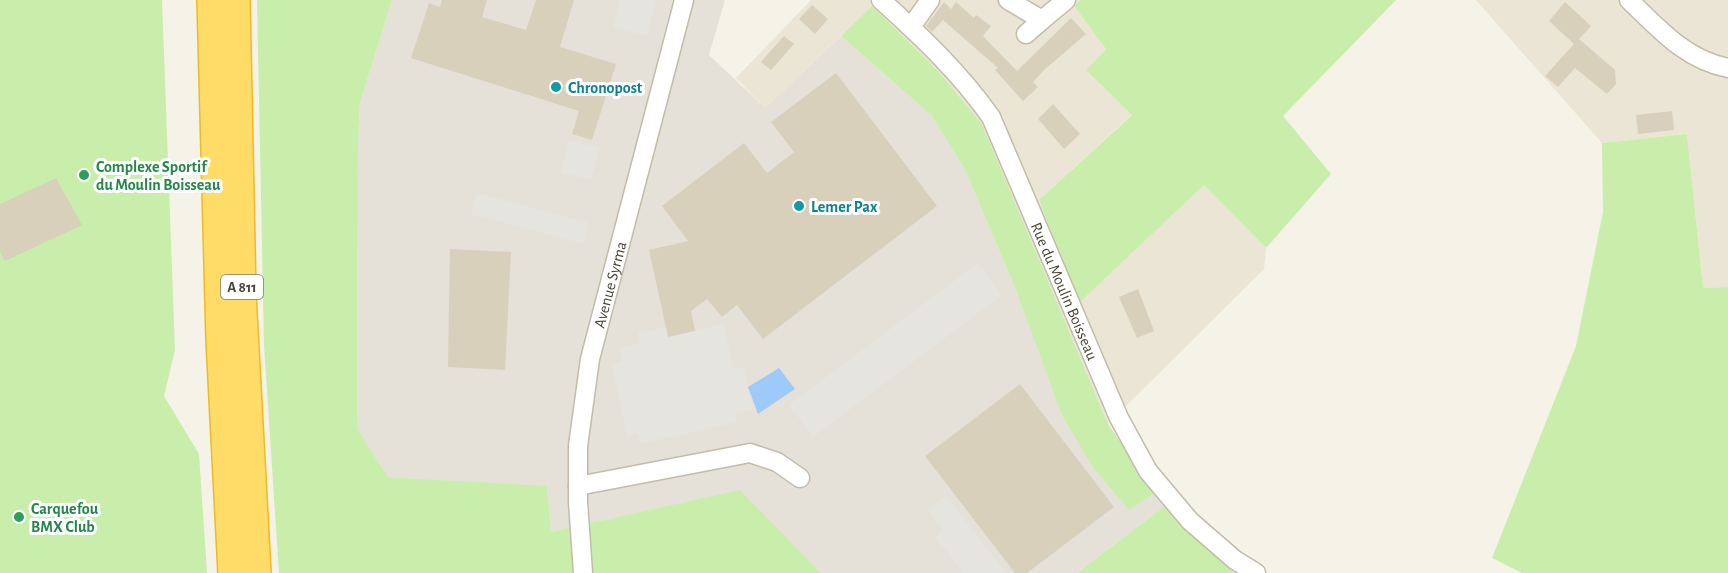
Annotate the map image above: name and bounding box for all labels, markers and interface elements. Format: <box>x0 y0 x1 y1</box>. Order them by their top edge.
marker: Chronopost <box>549 80 563 94</box>
place label: Chronopost <box>568 80 643 96</box>
place label: Complexe Sportif du Moulin Boisseau <box>96 159 221 193</box>
marker: Complexe Sportif du Moulin Boisseau <box>77 168 91 182</box>
marker: Lemer Pax <box>792 199 806 213</box>
place label: Lemer Pax <box>811 199 878 215</box>
street label: Rue du Moulin Boisseau <box>1028 220 1100 363</box>
street label: Avenue Syrma <box>591 240 629 330</box>
road number: A 811 <box>221 275 263 299</box>
place label: Carquefou BMX Club <box>31 501 99 535</box>
marker: Carquefou BMX Club <box>12 510 26 524</box>

